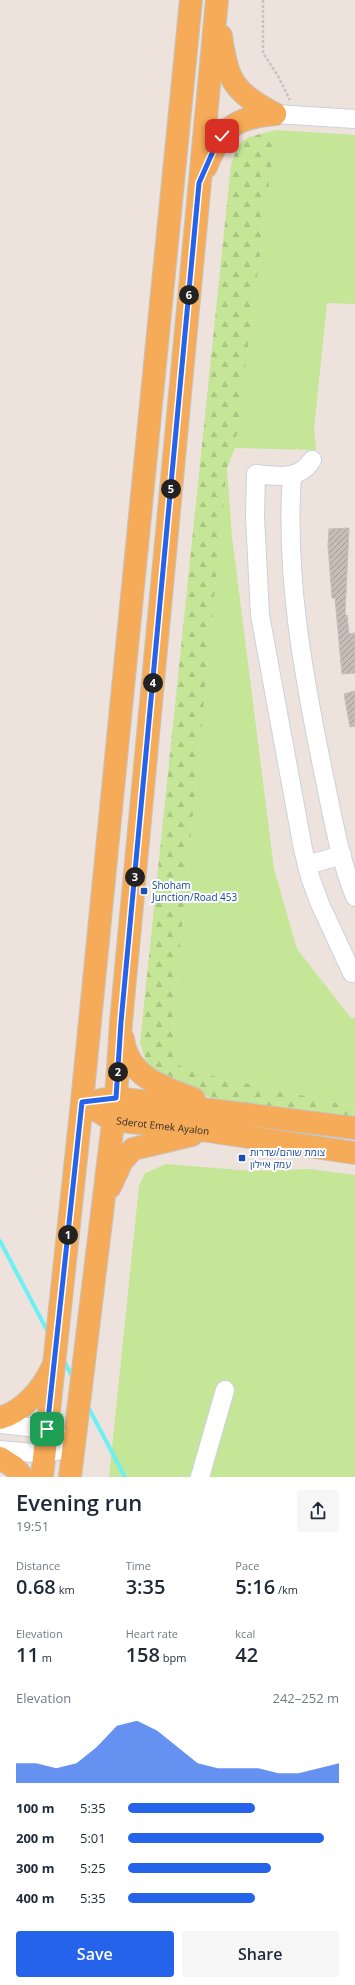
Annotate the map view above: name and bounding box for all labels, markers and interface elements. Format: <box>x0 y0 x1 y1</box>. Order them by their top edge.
pin <box>205 119 239 153</box>
icon: check <box>211 125 233 147</box>
pin: 6 <box>179 285 199 305</box>
text: 6 <box>186 287 192 302</box>
pin: 5 <box>161 479 181 499</box>
text: 5 <box>168 481 174 496</box>
pin: 4 <box>143 673 163 693</box>
text: 4 <box>150 675 156 690</box>
pin: 3 <box>125 867 145 887</box>
text: 3 <box>132 869 138 884</box>
place label: Shoham Junction/Road 453 <box>151 878 238 904</box>
marker: Shoham Junction/Road 453 <box>139 886 149 896</box>
pin: 2 <box>108 1062 128 1082</box>
text: 2 <box>115 1064 121 1079</box>
street label: Sderot Emek Ayalon <box>116 1113 210 1138</box>
place label: צומת שוהם/שדרות עמק איילון <box>250 1145 325 1171</box>
marker: צומת שוהם/שדרות עמק איילון <box>237 1153 247 1163</box>
pin: 1 <box>58 1225 78 1245</box>
text: 1 <box>65 1227 71 1242</box>
pin <box>30 1412 64 1446</box>
icon: arrive <box>36 1418 58 1440</box>
text: Evening run <box>16 1487 142 1517</box>
button: share <box>297 1490 339 1532</box>
text: 19:51 <box>16 1517 49 1535</box>
text: Distance <box>16 1558 60 1573</box>
text: Time <box>126 1558 151 1573</box>
text: Pace <box>235 1558 260 1573</box>
text: 0.68 <box>16 1573 56 1600</box>
text: 3:35 <box>126 1573 165 1600</box>
text: 5:16 <box>235 1573 275 1600</box>
text: km <box>56 1582 75 1597</box>
text: /km <box>275 1582 298 1597</box>
text: Elevation <box>16 1626 63 1641</box>
text: Heart rate <box>126 1626 178 1641</box>
text: kcal <box>235 1626 255 1641</box>
text: 11 <box>16 1641 39 1668</box>
text: 158 <box>126 1641 160 1668</box>
text: 42 <box>235 1641 258 1668</box>
text: m <box>39 1650 52 1665</box>
text: bpm <box>160 1650 186 1665</box>
text: Elevation <box>16 1689 71 1707</box>
text: 242–252 m <box>272 1689 339 1707</box>
text: 100 m <box>16 1799 54 1817</box>
text: 5:35 <box>80 1799 106 1817</box>
text: 200 m <box>16 1829 54 1847</box>
text: 5:01 <box>80 1829 106 1847</box>
text: 300 m <box>16 1859 54 1877</box>
text: 5:25 <box>80 1859 106 1877</box>
text: 400 m <box>16 1889 54 1907</box>
text: 5:35 <box>80 1889 106 1907</box>
button: Save <box>16 1931 174 1977</box>
button: Share <box>182 1931 339 1977</box>

